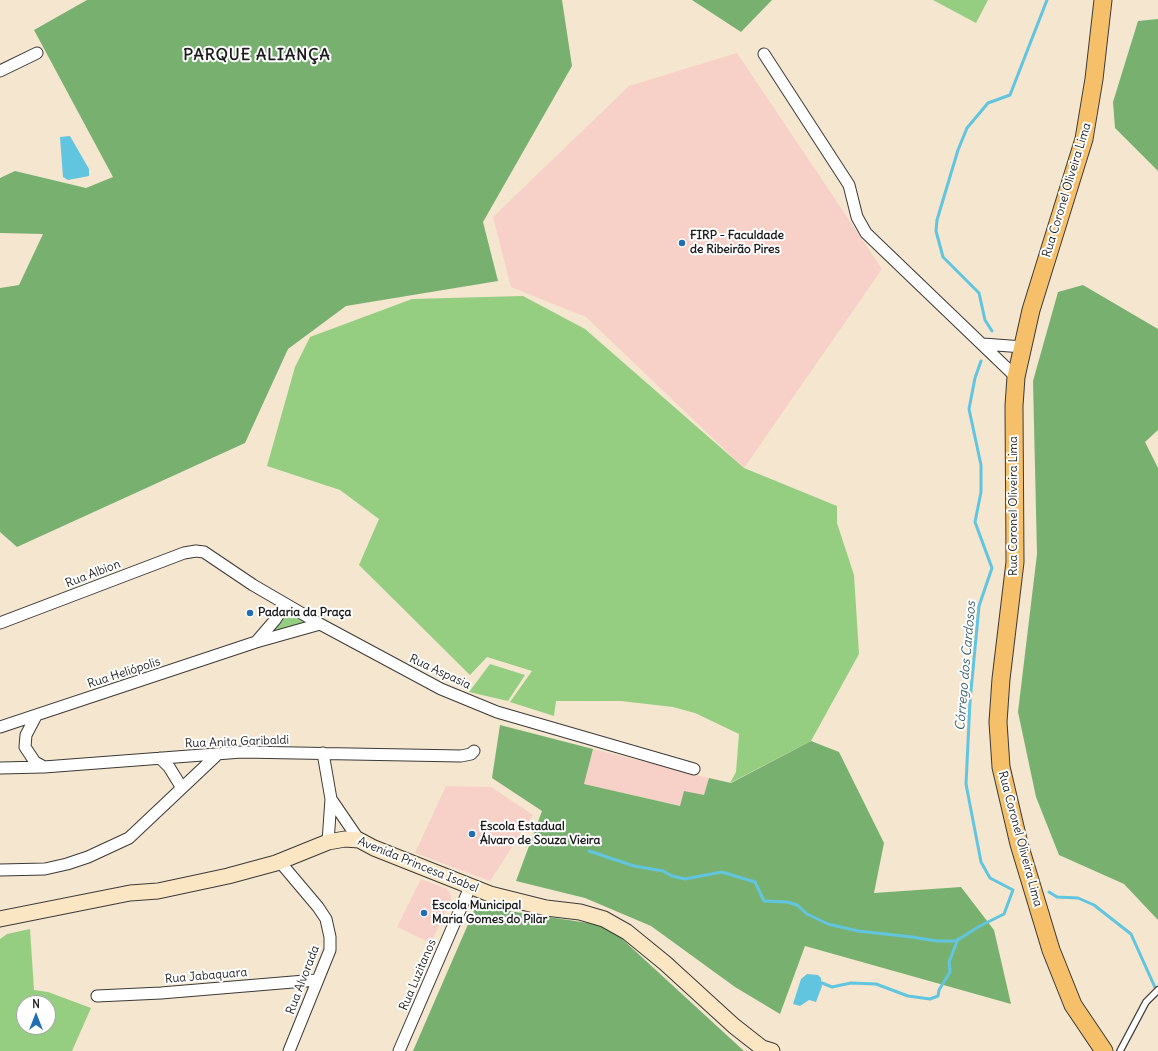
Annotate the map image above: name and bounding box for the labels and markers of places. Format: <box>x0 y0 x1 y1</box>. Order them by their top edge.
place label: FIRP - Faculdade de Ribeirão Pires <box>690 229 784 257</box>
marker: FIRP - Faculdade de Ribeirão Pires <box>677 238 687 248</box>
place label: Padaria da Praça <box>258 606 351 620</box>
marker: Padaria da Praça <box>245 608 255 618</box>
place label: Escola Estadual Álvaro de Souza Vieira <box>480 820 600 848</box>
marker: Escola Estadual Álvaro de Souza Vieira <box>467 829 477 839</box>
place label: Escola Municipal Maria Gomes do Pilar <box>432 899 547 927</box>
marker: Escola Municipal Maria Gomes do Pilar <box>419 908 429 918</box>

